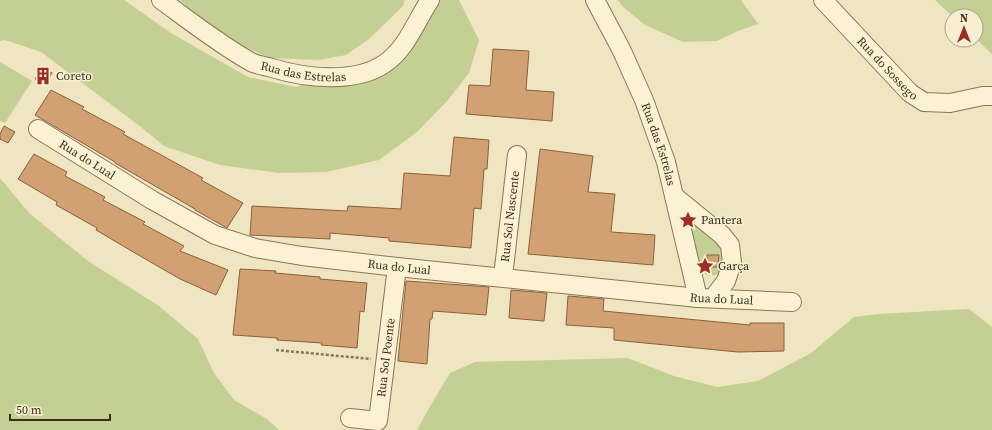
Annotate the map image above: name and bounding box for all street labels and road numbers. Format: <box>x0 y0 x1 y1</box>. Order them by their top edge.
street label: Rua do Sossego <box>853 33 921 104</box>
street label: Rua das Estrelas <box>259 58 347 85</box>
street label: Rua das Estrelas <box>638 100 679 187</box>
street label: Rua do Lual <box>56 136 119 183</box>
street label: Rua Sol Nascente <box>497 170 523 263</box>
street label: Rua do Lual <box>367 256 432 278</box>
street label: Rua do Lual <box>689 289 754 308</box>
street label: Rua Sol Poente <box>373 317 399 398</box>

